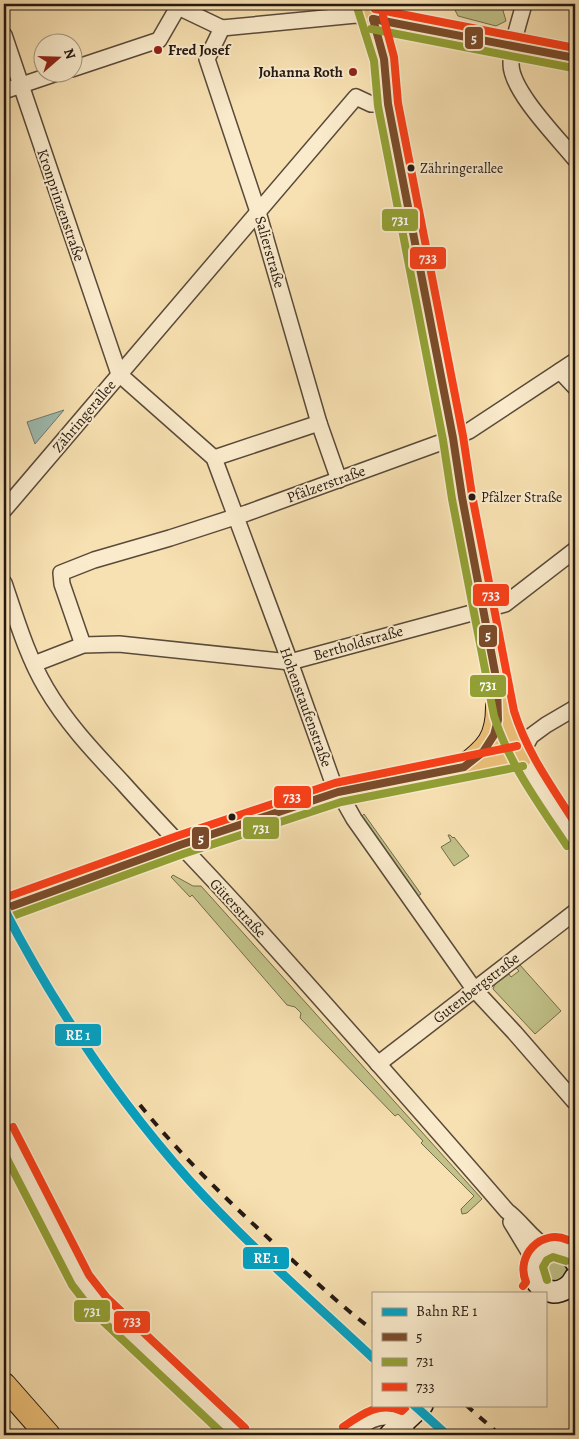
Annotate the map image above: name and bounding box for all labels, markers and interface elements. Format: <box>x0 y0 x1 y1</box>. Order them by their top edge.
line badge: 5 <box>464 26 484 50</box>
text: 5 <box>471 29 477 48</box>
north arrow <box>32 32 82 82</box>
place label: Fred Josef <box>168 40 232 60</box>
marker: Fred Josef <box>152 44 164 56</box>
text: N <box>59 46 80 62</box>
place label: Johanna Roth <box>259 62 343 82</box>
marker: Johanna Roth <box>347 66 359 78</box>
street label: Kronprinzenstraße <box>32 146 90 264</box>
place label: Zähringerallee <box>420 159 503 178</box>
marker: Zähringerallee <box>406 163 416 173</box>
line badge: 731 <box>381 208 419 232</box>
text: 731 <box>391 211 409 230</box>
street label: Salierstraße <box>250 214 290 291</box>
line badge: 733 <box>409 246 447 270</box>
text: 733 <box>419 249 437 268</box>
street label: Zähringerallee <box>48 375 121 457</box>
street label: Pfälzerstraße <box>284 460 368 507</box>
place label: Pfälzer Straße <box>481 488 562 507</box>
marker: Pfälzer Straße <box>467 492 477 502</box>
line badge: 733 <box>472 583 510 607</box>
text: 733 <box>482 586 500 605</box>
street label: Bertholdstraße <box>311 621 406 665</box>
line badge: 5 <box>478 624 498 648</box>
text: 5 <box>485 626 491 645</box>
street label: Hohenstaufenstraße <box>275 644 337 770</box>
line badge: 731 <box>469 674 507 698</box>
text: 731 <box>479 676 497 695</box>
line badge: 733 <box>273 785 312 809</box>
text: 733 <box>283 788 301 807</box>
unlabelled marker <box>227 812 237 822</box>
line badge: 731 <box>242 816 280 840</box>
text: 731 <box>252 819 270 838</box>
line badge: 5 <box>191 826 210 850</box>
text: 5 <box>198 829 204 848</box>
street label: Güterstraße <box>205 874 271 942</box>
street label: Gutenbergstraße <box>429 948 524 1028</box>
line badge: RE 1 <box>54 1023 102 1047</box>
text: RE 1 <box>66 1026 90 1045</box>
line badge: RE 1 <box>242 1246 290 1270</box>
text: RE 1 <box>254 1249 278 1268</box>
legend <box>372 1292 546 1406</box>
line badge: 731 <box>73 1299 111 1323</box>
text: Bahn RE 1 <box>416 1301 477 1321</box>
text: 731 <box>83 1302 101 1321</box>
line badge: 733 <box>113 1310 151 1334</box>
text: 733 <box>123 1312 141 1331</box>
text: 5 <box>416 1327 422 1347</box>
text: 731 <box>416 1351 434 1371</box>
text: 733 <box>416 1377 435 1397</box>

